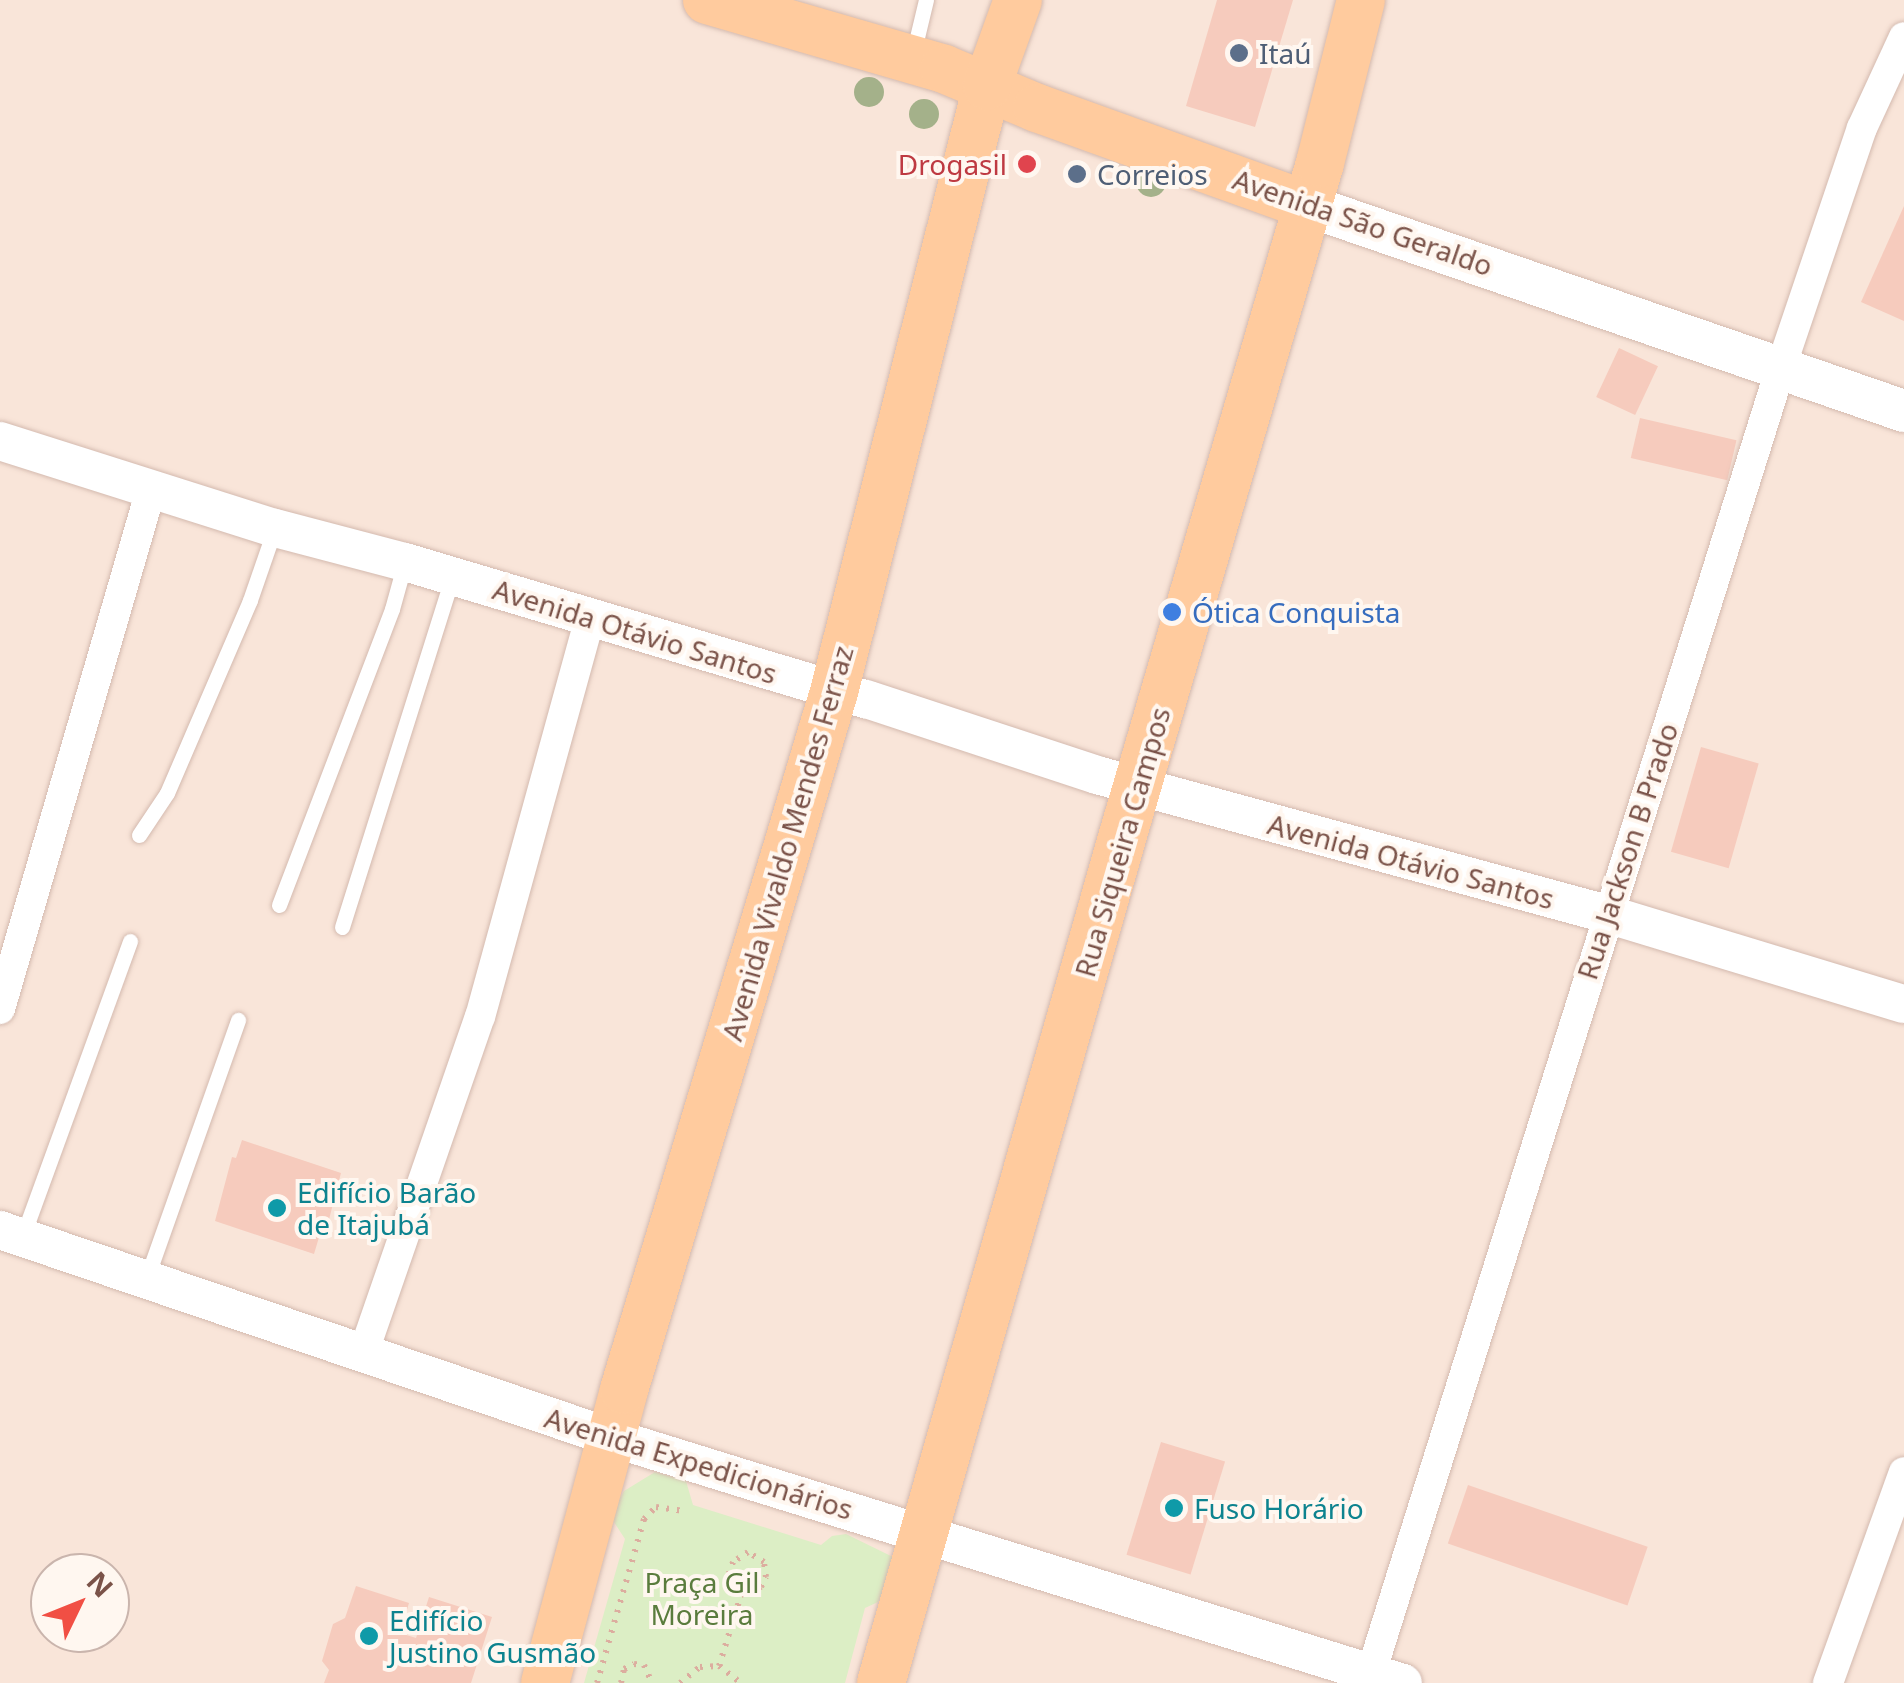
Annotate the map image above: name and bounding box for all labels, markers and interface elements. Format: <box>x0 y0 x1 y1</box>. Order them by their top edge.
place label: Itaú <box>1259 36 1312 70</box>
marker: Itaú <box>1228 42 1250 64</box>
place label: Drogasil <box>898 147 1007 181</box>
marker: Drogasil <box>1016 153 1038 175</box>
place label: Correios <box>1097 157 1208 191</box>
street label: Avenida São Geraldo <box>1229 162 1497 282</box>
marker: Correios <box>1066 163 1088 185</box>
street label: Avenida Otávio Santos <box>489 572 781 690</box>
place label: Ótica Conquista <box>1192 595 1401 629</box>
marker: Ótica Conquista <box>1161 601 1183 623</box>
street label: Avenida Vivaldo Mendes Ferraz <box>714 642 860 1044</box>
street label: Rua Siqueira Campos <box>1067 703 1177 981</box>
street label: Rua Jackson B Prado <box>1570 719 1684 983</box>
street label: Avenida Otávio Santos <box>1264 807 1558 915</box>
place label: Edifício Barão de Itajubá <box>297 1175 476 1241</box>
marker: Edifício Barão de Itajubá <box>266 1197 288 1219</box>
street label: Avenida Expedicionários <box>541 1400 857 1526</box>
place label: Fuso Horário <box>1194 1491 1364 1525</box>
marker: Fuso Horário <box>1163 1497 1185 1519</box>
north arrow <box>30 1553 130 1653</box>
text: N <box>79 1563 122 1605</box>
park label: Praça Gil Moreira <box>645 1565 759 1631</box>
place label: Edifício Justino Gusmão <box>389 1603 596 1669</box>
marker: Edifício Justino Gusmão <box>358 1625 380 1647</box>

